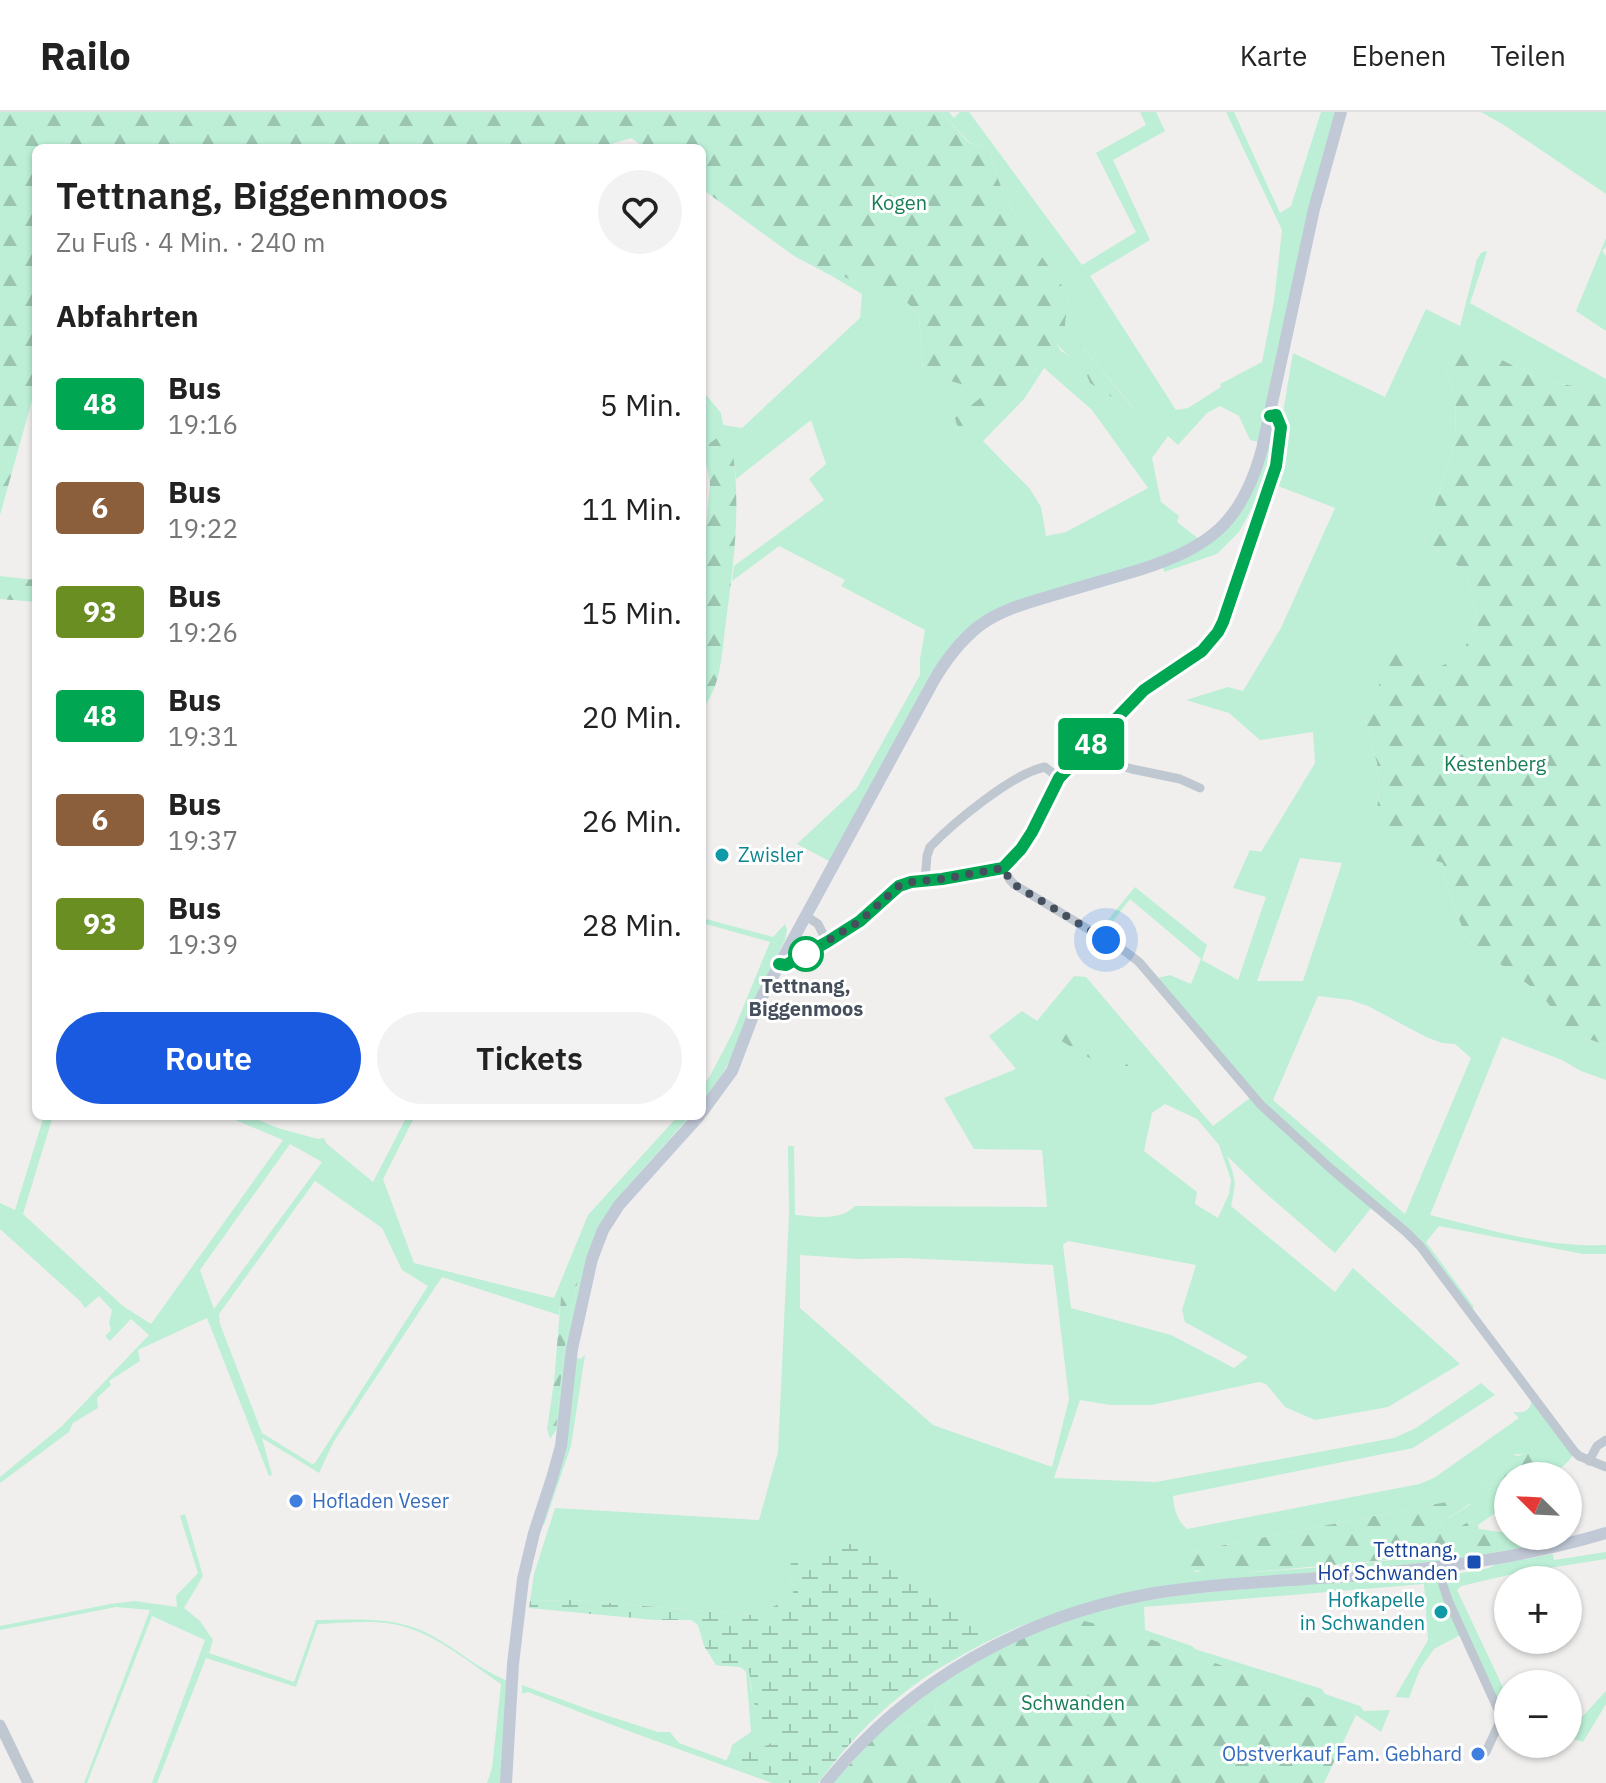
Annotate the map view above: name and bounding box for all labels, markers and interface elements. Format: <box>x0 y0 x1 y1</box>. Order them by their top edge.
text: Railo <box>40 31 131 80</box>
text: Karte <box>1240 37 1307 74</box>
text: Ebenen <box>1351 37 1447 74</box>
text: Teilen <box>1491 37 1566 74</box>
text: Tettnang, Biggenmoos <box>56 170 448 219</box>
button: heart <box>598 170 682 254</box>
park label: Kogen <box>871 189 927 216</box>
text: Zu Fuß · 4 Min. · 240 m <box>56 225 325 259</box>
text: Abfahrten <box>56 296 199 335</box>
text: Bus <box>168 368 221 407</box>
text: 48 <box>83 385 117 422</box>
text: 5 Min. <box>600 385 682 424</box>
text: 19:16 <box>168 407 238 441</box>
text: Bus <box>168 472 221 511</box>
text: 6 <box>92 489 108 526</box>
text: 11 Min. <box>582 489 682 528</box>
text: 19:22 <box>168 511 238 545</box>
text: Bus <box>168 576 221 615</box>
text: 93 <box>83 593 117 630</box>
text: 15 Min. <box>582 593 682 632</box>
text: 19:26 <box>168 615 238 649</box>
text: Bus <box>168 680 221 719</box>
text: 48 <box>83 697 117 734</box>
text: 20 Min. <box>582 697 682 736</box>
line badge: 48 <box>1055 718 1127 770</box>
text: 19:31 <box>168 719 238 753</box>
text: 48 <box>1074 725 1108 762</box>
park label: Kestenberg <box>1444 750 1546 777</box>
text: Bus <box>168 784 221 823</box>
text: 6 <box>92 801 108 838</box>
text: 26 Min. <box>582 801 682 840</box>
text: 19:37 <box>168 823 238 857</box>
place label: Zwisler <box>738 841 803 868</box>
marker: Zwisler <box>713 846 731 864</box>
text: Bus <box>168 888 221 927</box>
text: 93 <box>83 905 117 942</box>
text: 28 Min. <box>582 905 682 944</box>
your location <box>1086 920 1126 960</box>
text: 19:39 <box>168 927 238 961</box>
marker: Tettnang, Biggenmoos <box>789 937 823 971</box>
place label: Tettnang, Biggenmoos <box>749 972 863 1022</box>
button: Route <box>56 1012 361 1104</box>
button: Tickets <box>377 1012 682 1104</box>
north arrow <box>1494 1462 1582 1550</box>
map controls <box>1494 1462 1582 1758</box>
place label: Hofladen Veser <box>312 1487 449 1514</box>
marker: Hofladen Veser <box>287 1492 305 1510</box>
place label: Tettnang, Hof Schwanden <box>1317 1536 1458 1586</box>
marker: Tettnang, Hof Schwanden <box>1465 1553 1483 1571</box>
button: + <box>1494 1566 1582 1654</box>
place label: Hofkapelle in Schwanden <box>1300 1586 1425 1636</box>
marker: Hofkapelle in Schwanden <box>1432 1603 1450 1621</box>
button: − <box>1494 1670 1582 1758</box>
park label: Schwanden <box>1021 1689 1125 1716</box>
place label: Obstverkauf Fam. Gebhard <box>1222 1740 1462 1767</box>
marker: Obstverkauf Fam. Gebhard <box>1469 1745 1487 1763</box>

